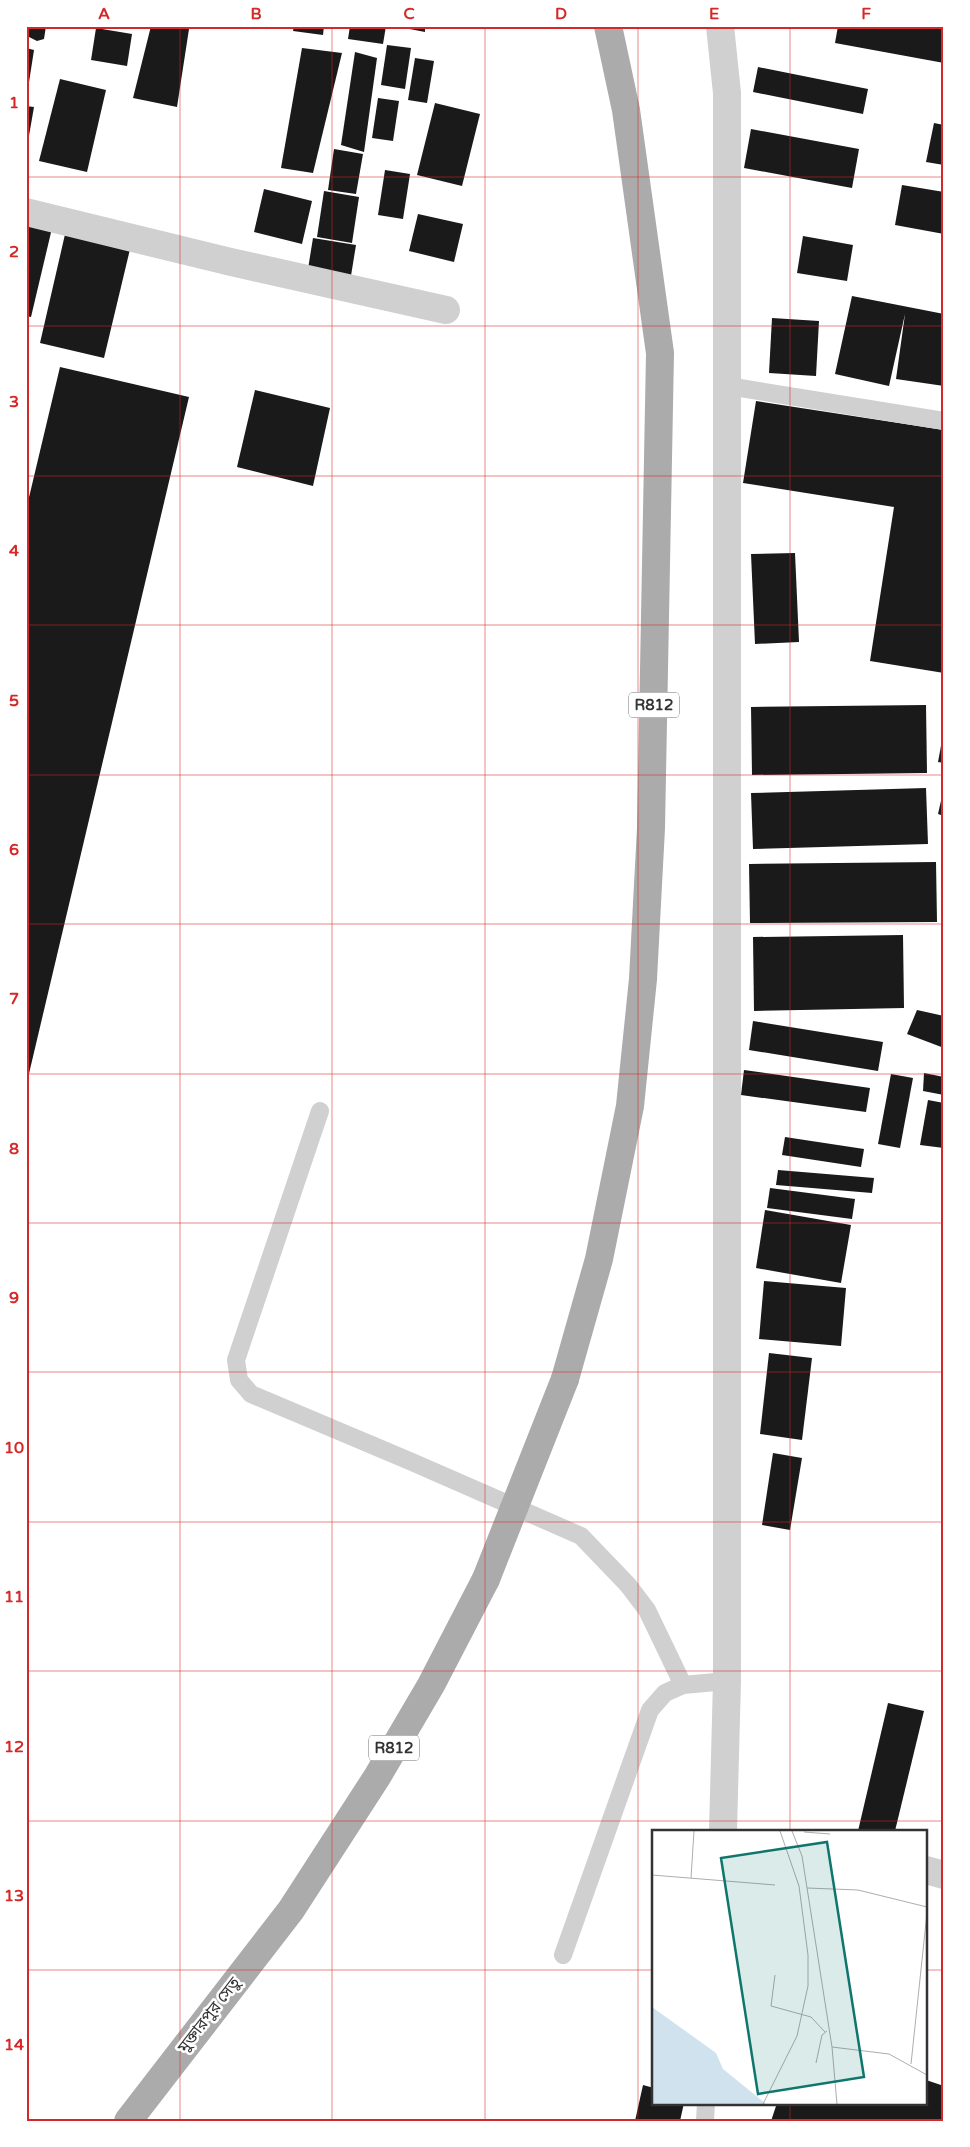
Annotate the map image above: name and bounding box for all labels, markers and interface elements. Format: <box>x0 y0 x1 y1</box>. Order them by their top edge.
text: A <box>98 4 110 24</box>
text: B <box>250 4 262 24</box>
text: C <box>403 4 415 24</box>
text: D <box>555 4 567 24</box>
text: E <box>709 4 719 24</box>
text: F <box>861 4 871 24</box>
text: 1 <box>9 93 19 113</box>
text: 2 <box>9 242 19 262</box>
text: 3 <box>9 392 19 412</box>
text: 4 <box>9 541 19 561</box>
text: 5 <box>9 691 19 711</box>
road number: R812 <box>629 692 679 718</box>
text: 6 <box>9 840 19 860</box>
text: 7 <box>9 989 19 1009</box>
text: 8 <box>9 1139 19 1159</box>
text: 9 <box>9 1288 19 1308</box>
text: 10 <box>4 1438 24 1458</box>
text: 11 <box>4 1587 24 1607</box>
road number: R812 <box>369 1736 419 1760</box>
text: 12 <box>4 1737 24 1757</box>
inset map <box>652 1830 928 2104</box>
text: 13 <box>4 1886 24 1906</box>
street label: মুক্তারপুর সেতু <box>173 1973 245 2058</box>
text: 14 <box>4 2035 24 2055</box>

